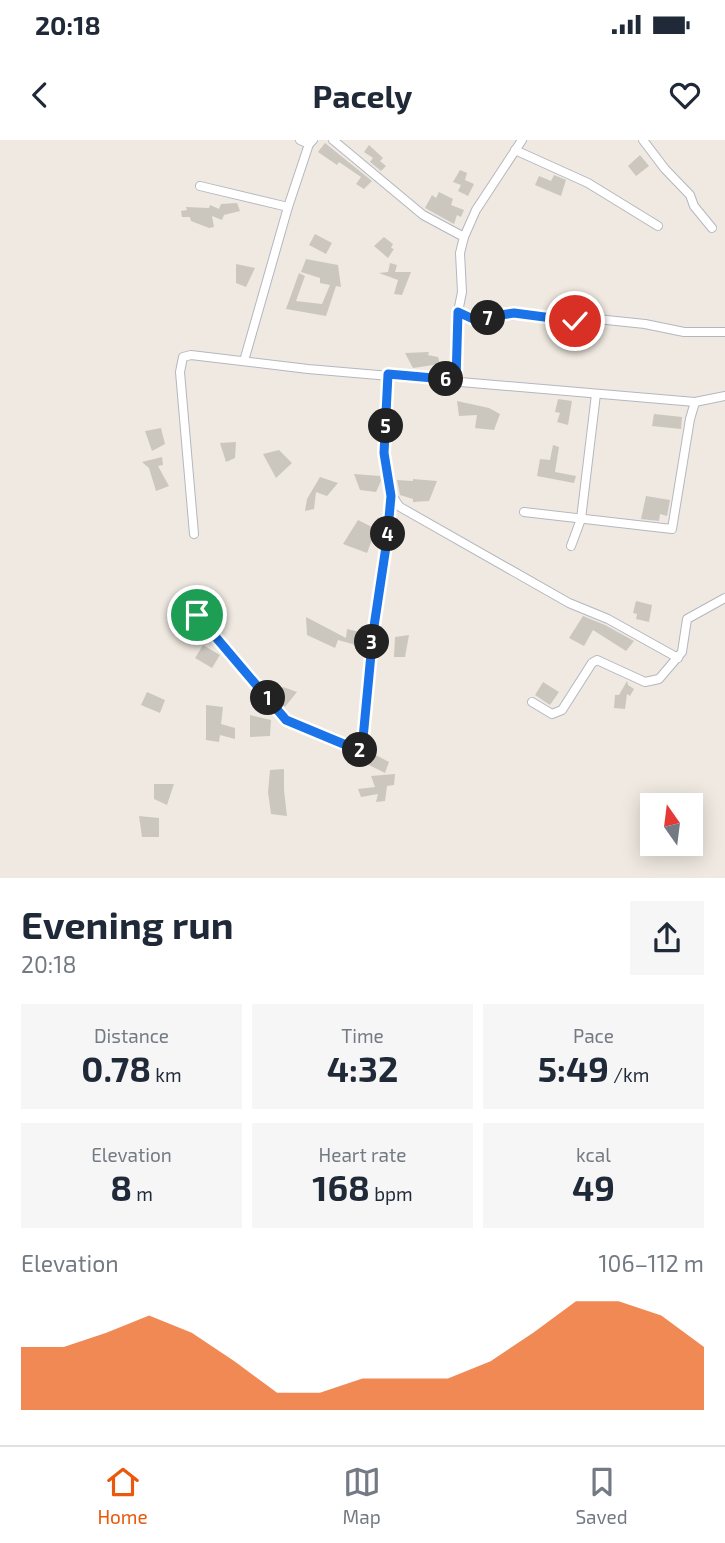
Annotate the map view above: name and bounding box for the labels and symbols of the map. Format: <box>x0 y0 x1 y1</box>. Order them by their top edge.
pin <box>545 291 605 351</box>
pin: 7 <box>470 300 505 336</box>
pin: 6 <box>428 362 464 396</box>
pin: 5 <box>368 408 404 444</box>
pin: 4 <box>370 516 406 552</box>
pin <box>167 585 227 645</box>
pin: 3 <box>354 624 390 660</box>
pin: 1 <box>250 680 286 716</box>
pin: 2 <box>342 732 378 768</box>
north arrow <box>640 793 704 856</box>

